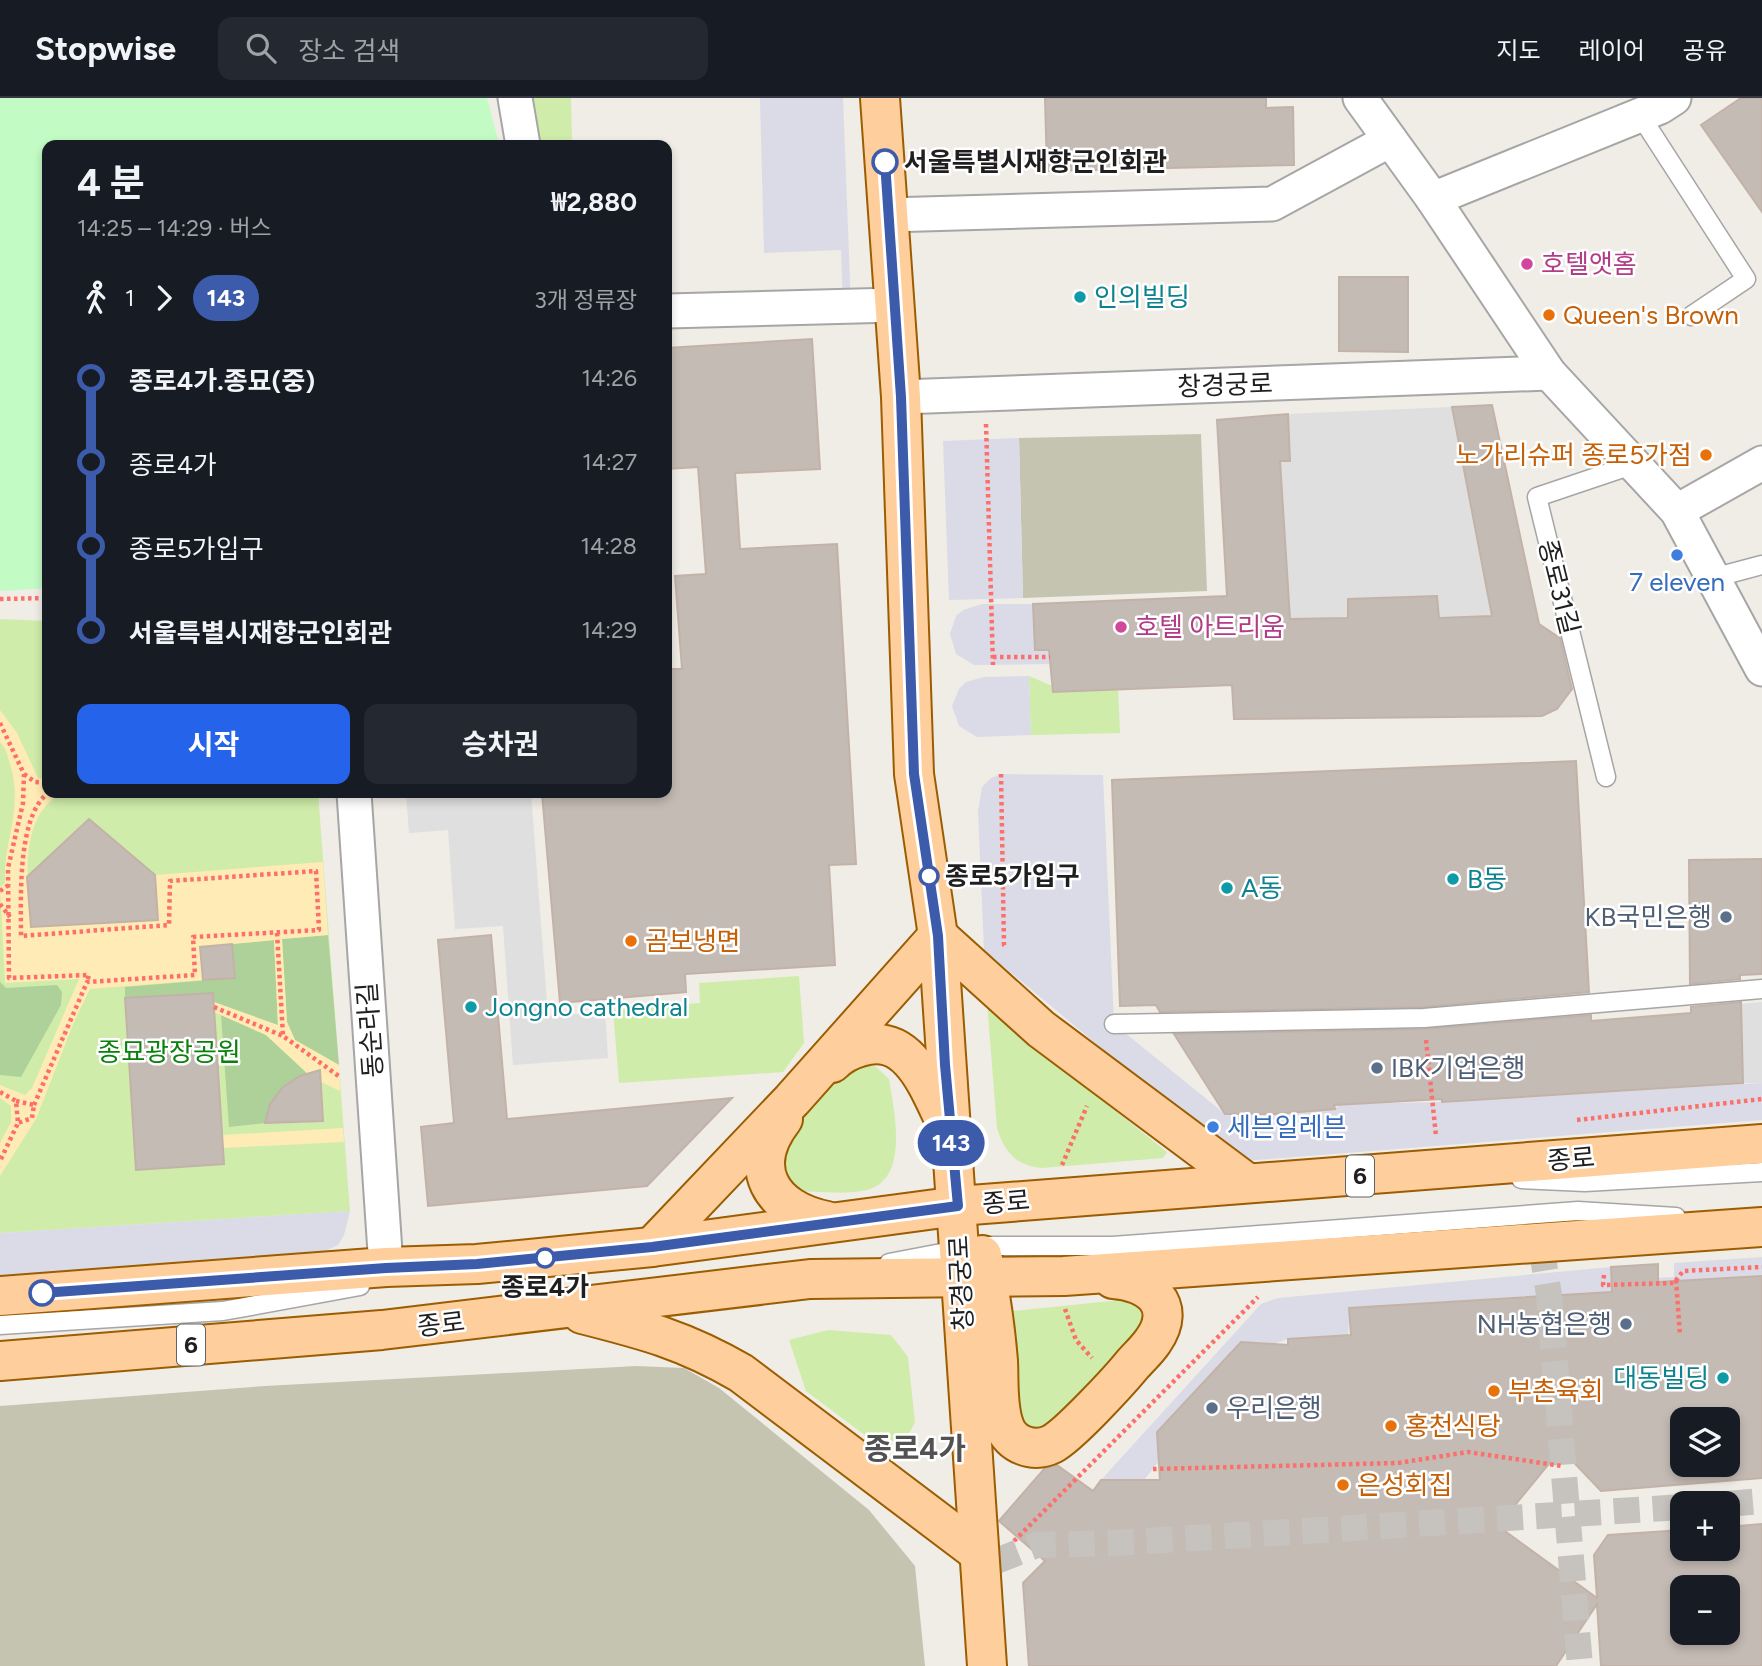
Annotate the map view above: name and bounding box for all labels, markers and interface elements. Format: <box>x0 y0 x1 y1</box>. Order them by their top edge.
search box <box>218 17 708 80</box>
text: Stopwise <box>35 29 176 68</box>
icon: search <box>242 29 280 67</box>
text: 장소 검색 <box>298 35 400 67</box>
text: 지도 <box>1496 36 1541 65</box>
text: 레이어 <box>1579 36 1645 65</box>
text: 공유 <box>1683 36 1727 65</box>
place label: 서울특별시재향군인회관 <box>904 146 1167 178</box>
marker: 서울특별시재향군인회관 <box>872 149 898 175</box>
text: 4 분 <box>77 160 145 206</box>
text: ₩2,880 <box>551 186 637 218</box>
text: 14:25 – 14:29 · 버스 <box>77 214 272 242</box>
place label: 호텔앳홈 <box>1541 248 1637 280</box>
marker: 호텔앳홈 <box>1519 256 1535 272</box>
icon: walk <box>77 279 115 317</box>
icon: forward <box>145 279 183 317</box>
place label: 인의빌딩 <box>1094 281 1190 313</box>
text: 143 <box>207 283 245 312</box>
text: 1 <box>125 284 135 312</box>
text: 3개 정류장 <box>534 286 637 314</box>
marker: 인의빌딩 <box>1072 289 1088 305</box>
place label: Queen's Brown <box>1563 299 1739 331</box>
marker: Queen's Brown <box>1541 307 1557 323</box>
text: 14:26 <box>582 364 637 392</box>
text: 종로4가.종묘(중) <box>129 365 315 397</box>
street label: 창경궁로 <box>1177 367 1273 403</box>
place label: 노가리슈퍼 종로5가점 <box>1455 439 1692 471</box>
marker: 노가리슈퍼 종로5가점 <box>1698 447 1714 463</box>
text: 14:27 <box>582 448 637 476</box>
text: 종로4가 <box>129 449 217 481</box>
text: 14:28 <box>580 532 637 560</box>
text: 종로5가입구 <box>129 533 264 565</box>
street label: 종로31길 <box>1532 536 1586 638</box>
marker: 7 eleven <box>1669 547 1685 563</box>
place label: 7 eleven <box>1629 566 1725 598</box>
place label: 호텔 아트리움 <box>1135 611 1285 643</box>
text: 14:29 <box>582 616 637 644</box>
text: 서울특별시재향군인회관 <box>129 617 392 649</box>
marker: 호텔 아트리움 <box>1113 619 1129 635</box>
button: 시작 <box>77 704 350 784</box>
button: 승차권 <box>364 704 637 784</box>
place label: 종로5가입구 <box>945 860 1080 892</box>
place label: B동 <box>1467 863 1507 895</box>
marker: 종로5가입구 <box>919 866 939 886</box>
marker: B동 <box>1445 871 1461 887</box>
place label: A동 <box>1241 872 1283 904</box>
marker: A동 <box>1219 880 1235 896</box>
place label: KB국민은행 <box>1585 901 1712 933</box>
marker: KB국민은행 <box>1718 909 1734 925</box>
place label: 곰보냉면 <box>645 925 741 957</box>
marker: 곰보냉면 <box>623 933 639 949</box>
street label: 동순라길 <box>351 981 389 1079</box>
place label: Jongno cathedral <box>485 991 688 1023</box>
marker: Jongno cathedral <box>463 999 479 1015</box>
park label: 종묘광장공원 <box>97 1036 241 1068</box>
place label: IBK기업은행 <box>1391 1052 1525 1084</box>
marker: IBK기업은행 <box>1369 1060 1385 1076</box>
place label: 세븐일레븐 <box>1227 1111 1347 1143</box>
marker: 세븐일레븐 <box>1205 1119 1221 1135</box>
line badge: 143 <box>911 1120 991 1166</box>
text: 143 <box>932 1128 970 1157</box>
street label: 종로 <box>1546 1141 1596 1177</box>
road number: 6 <box>1346 1156 1374 1196</box>
street label: 종로 <box>981 1184 1031 1220</box>
street label: 창경궁로 <box>943 1234 979 1332</box>
marker: 종로4가 <box>535 1248 555 1268</box>
place label: 종로4가 <box>501 1271 589 1303</box>
unlabelled marker <box>29 1280 55 1306</box>
street label: 종로 <box>415 1305 467 1343</box>
place label: NH농협은행 <box>1477 1308 1612 1340</box>
marker: NH농협은행 <box>1618 1316 1634 1332</box>
road number: 6 <box>177 1324 205 1366</box>
place label: 대동빌딩 <box>1613 1362 1709 1394</box>
marker: 대동빌딩 <box>1715 1370 1731 1386</box>
place label: 부촌육회 <box>1508 1375 1604 1407</box>
marker: 부촌육회 <box>1486 1383 1502 1399</box>
place label: 우리은행 <box>1226 1392 1322 1424</box>
marker: 우리은행 <box>1204 1400 1220 1416</box>
map controls <box>1670 1407 1740 1645</box>
button: layers <box>1670 1407 1740 1477</box>
place label: 홍천식당 <box>1405 1410 1501 1442</box>
marker: 홍천식당 <box>1383 1418 1399 1434</box>
district label: 종로4가 <box>864 1430 966 1467</box>
place label: 은성회집 <box>1357 1469 1453 1501</box>
marker: 은성회집 <box>1335 1477 1351 1493</box>
button: + <box>1670 1491 1740 1561</box>
button: − <box>1670 1575 1740 1645</box>

